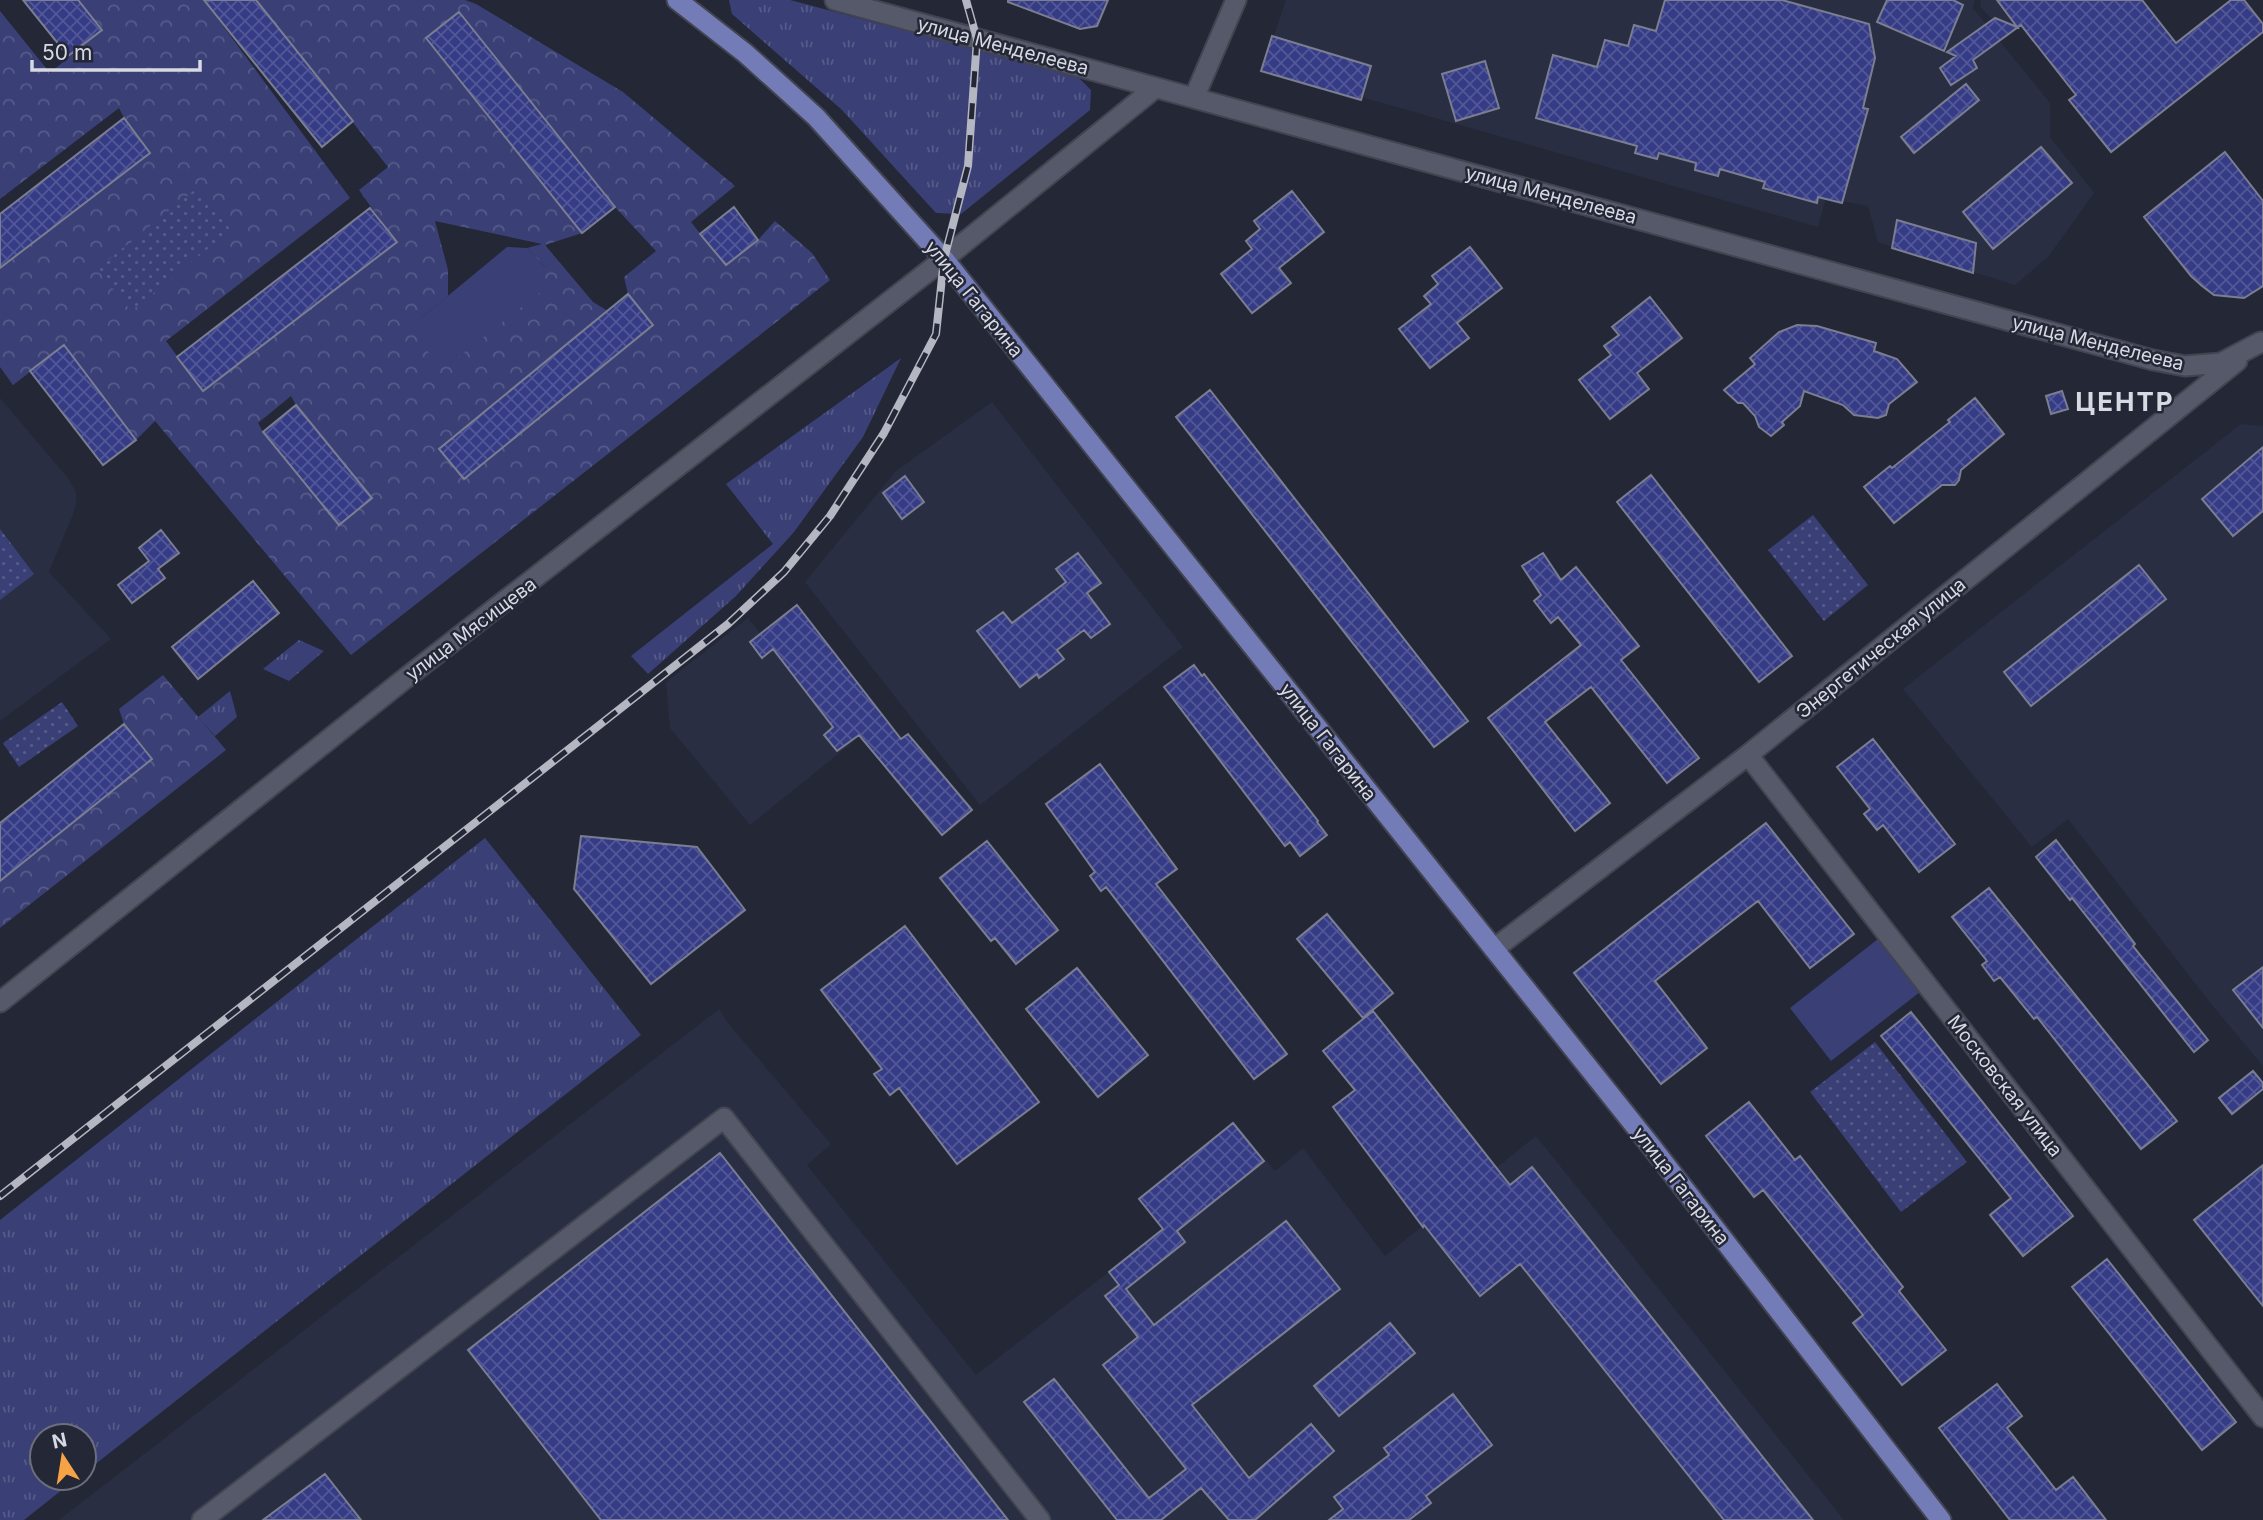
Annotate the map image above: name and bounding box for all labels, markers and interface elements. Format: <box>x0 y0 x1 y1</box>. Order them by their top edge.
street label: улица Менделеева <box>915 12 1091 80</box>
scale bar <box>32 28 200 72</box>
text: 50 m <box>42 40 92 65</box>
street label: улица Менделеева <box>1463 161 1639 229</box>
street label: улица Гагарина <box>920 236 1028 362</box>
street label: улица Менделеева <box>2010 311 2186 375</box>
district label: ЦЕНТР <box>2075 386 2175 417</box>
street label: улица Мясищева <box>401 572 541 686</box>
street label: Энергетическая улица <box>1792 573 1970 723</box>
street label: улица Гагарина <box>1275 678 1381 806</box>
street label: Московская улица <box>1943 1011 2067 1161</box>
street label: улица Гагарина <box>1628 1122 1734 1250</box>
north arrow <box>28 1422 98 1492</box>
text: N <box>50 1428 69 1454</box>

